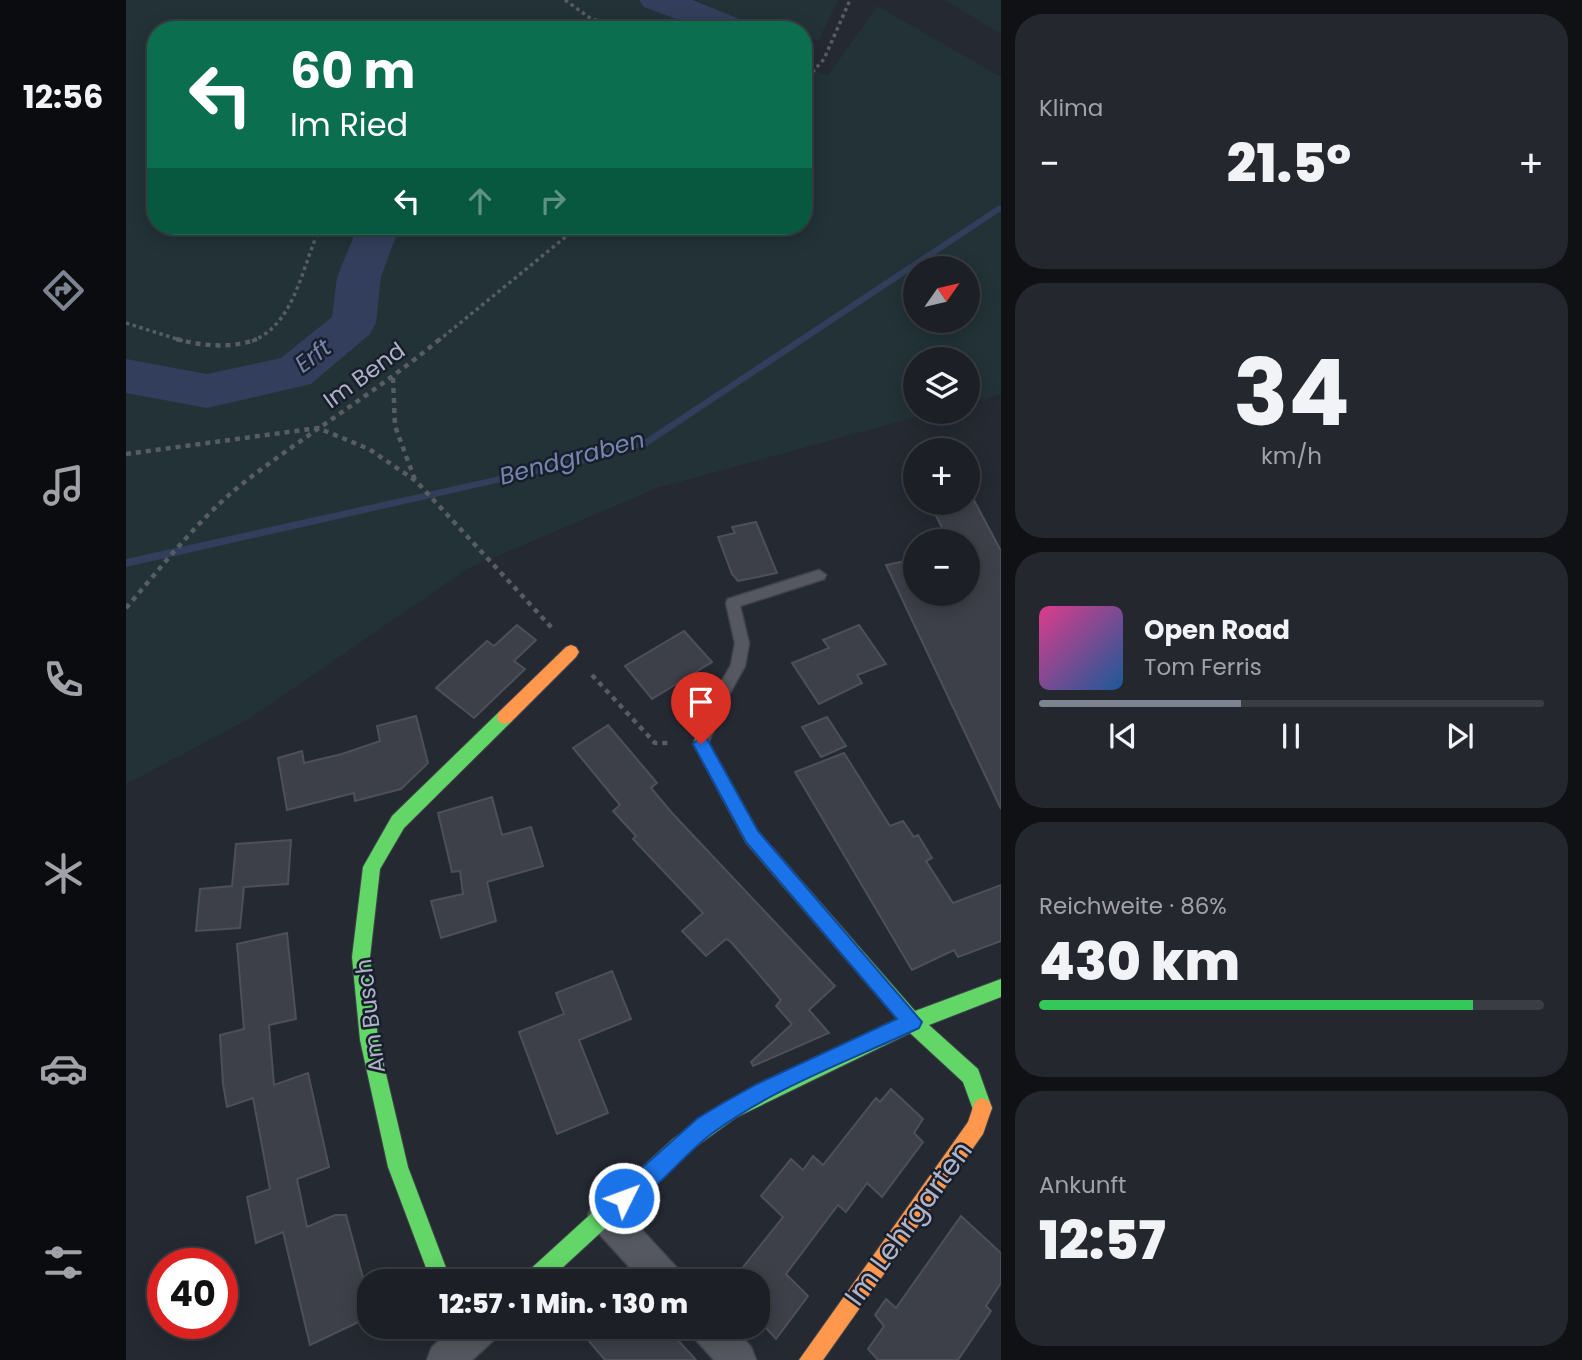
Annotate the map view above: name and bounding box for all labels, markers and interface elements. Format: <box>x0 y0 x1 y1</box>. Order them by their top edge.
text: 60 m <box>290 37 415 105</box>
icon: left <box>175 49 266 140</box>
text: 12:56 <box>23 74 103 119</box>
text: Klima <box>1039 92 1103 124</box>
text: Im Ried <box>290 102 408 147</box>
text: 21.5° <box>1227 127 1351 200</box>
text: − <box>1039 137 1060 190</box>
text: + <box>1518 137 1544 190</box>
icon: left <box>388 182 426 220</box>
icon: ahead <box>461 182 499 220</box>
icon: right <box>534 182 572 220</box>
north arrow <box>903 256 980 332</box>
map controls <box>903 256 980 606</box>
icon: directions <box>39 266 88 315</box>
text: 34 <box>1233 329 1350 457</box>
water label: Erft <box>288 330 339 380</box>
street label: Im Bend <box>317 334 411 416</box>
button: layers <box>903 347 980 424</box>
water label: Bendgraben <box>496 422 648 493</box>
button: + <box>903 438 980 515</box>
text: km/h <box>1261 440 1322 472</box>
icon: music <box>39 461 88 510</box>
button: − <box>903 529 980 606</box>
text: Open Road <box>1144 612 1290 648</box>
text: Tom Ferris <box>1144 651 1262 683</box>
icon: phone <box>39 655 88 704</box>
pin <box>671 672 731 744</box>
icon: arrive <box>682 683 720 721</box>
icon: previous <box>1104 717 1142 755</box>
icon: pause <box>1272 717 1310 755</box>
icon: next <box>1441 717 1479 755</box>
icon: climate <box>39 849 88 898</box>
text: Reichweite · 86% <box>1039 890 1227 922</box>
text: 430 km <box>1039 925 1240 998</box>
street label: Am Busch <box>347 957 393 1075</box>
icon: car <box>39 1044 88 1093</box>
street label: Im Lehrgarten <box>835 1133 981 1314</box>
position arrow <box>587 1161 661 1235</box>
text: Ankunft <box>1039 1169 1126 1201</box>
text: 12:57 <box>1039 1204 1166 1277</box>
icon: filters <box>39 1238 88 1287</box>
speed limit sign: 40 <box>147 1248 238 1339</box>
text: 12:57 · 1 Min. · 130 m <box>439 1286 688 1322</box>

